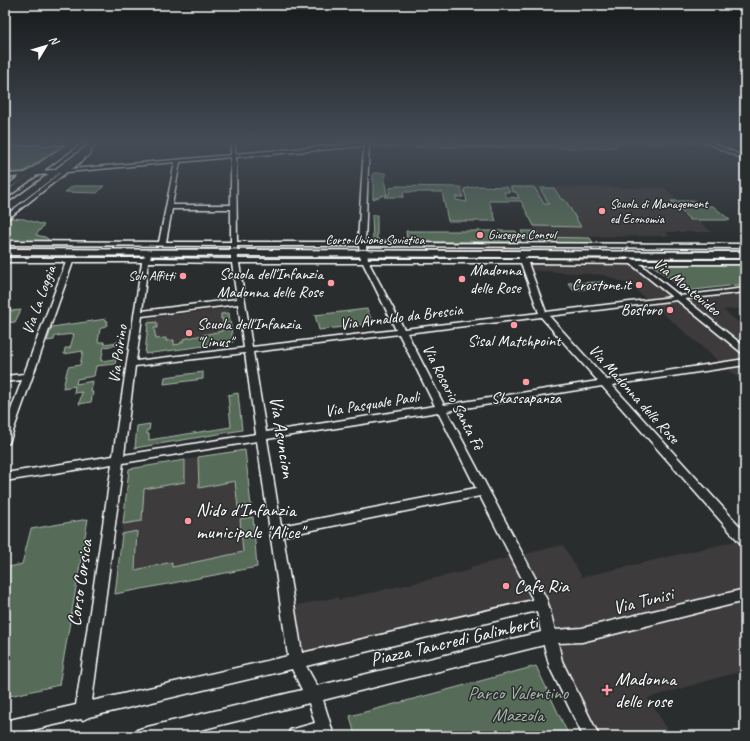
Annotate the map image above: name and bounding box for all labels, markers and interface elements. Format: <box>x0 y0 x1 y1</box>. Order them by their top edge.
north arrow <box>26 26 66 66</box>
text: N <box>46 33 63 49</box>
place label: Scuola di Management ed Economia <box>610 196 709 227</box>
marker: Scuola di Management ed Economia <box>597 206 607 216</box>
place label: Giuseppe Consul <box>488 227 558 243</box>
marker: Giuseppe Consul <box>475 230 485 240</box>
street label: Corso Unione Sovietica <box>326 232 426 248</box>
street label: Via Montevideo <box>649 254 726 321</box>
place label: Madonna delle Rose <box>470 260 523 298</box>
street label: Via La Loggia <box>17 262 61 337</box>
place label: Scuola dell'Infanzia Madonna delle Rose <box>217 264 325 302</box>
place label: Solo Affitti <box>128 268 177 284</box>
marker: Solo Affitti <box>178 271 188 281</box>
marker: Madonna delle Rose <box>457 274 467 284</box>
place label: Crostone.it <box>572 275 633 295</box>
marker: Scuola dell'Infanzia Madonna delle Rose <box>326 278 336 288</box>
marker: Crostone.it <box>634 280 644 290</box>
street label: Via Arnaldo da Brescia <box>339 299 465 334</box>
place label: Bosforo <box>621 300 663 320</box>
marker: Bosforo <box>665 305 675 315</box>
place label: Scuola dell'Infanzia "Linus" <box>197 314 302 352</box>
marker: Sisal Matchpoint <box>509 320 519 330</box>
street label: Via Poirino <box>104 322 132 384</box>
marker: Scuola dell'Infanzia "Linus" <box>184 328 194 338</box>
place label: Sisal Matchpoint <box>467 331 562 351</box>
street label: Via Madonna delle Rose <box>584 340 685 449</box>
street label: Via Rosario Santa Fè <box>418 341 489 455</box>
marker: Skassapanza <box>521 377 531 387</box>
street label: Via Pasquale Paoli <box>323 386 423 421</box>
place label: Skassapanza <box>491 388 562 408</box>
street label: Via Asuncion <box>264 394 300 480</box>
place label: Nido d'Infanzia municipale "Alice" <box>196 498 308 544</box>
marker: Nido d'Infanzia municipale "Alice" <box>183 516 193 526</box>
street label: Corso Corsica <box>62 537 98 628</box>
place label: Cafe Ria <box>514 574 571 598</box>
marker: Cafe Ria <box>501 581 511 591</box>
street label: Via Tunisi <box>610 581 678 620</box>
street label: Piazza Tancredi Galimberti <box>368 610 542 672</box>
place label: Madonna delle rose <box>615 667 678 713</box>
park label: Parco Valentino Mazzola <box>468 681 570 727</box>
marker: Madonna delle rose <box>602 685 612 695</box>

